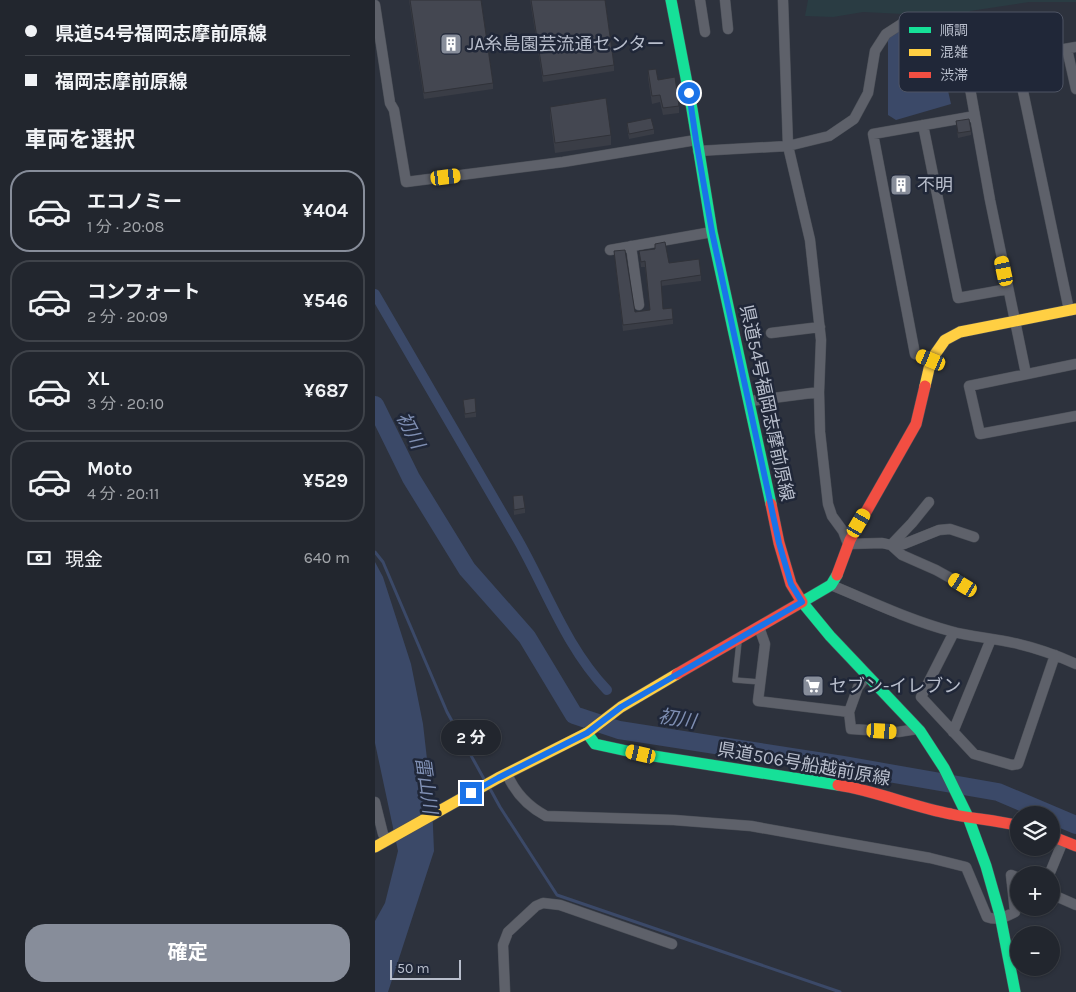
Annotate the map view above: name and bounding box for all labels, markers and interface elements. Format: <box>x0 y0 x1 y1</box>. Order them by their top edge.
legend <box>899 12 1063 92</box>
text: 順調 <box>940 22 968 39</box>
text: 県道54号福岡志摩前原線 <box>55 23 267 45</box>
building icon: JA糸島園芸流通センター <box>439 32 463 56</box>
place label: JA糸島園芸流通センター <box>467 33 665 55</box>
text: 混雑 <box>940 44 968 61</box>
text: 渋滞 <box>940 67 968 84</box>
text: 福岡志摩前原線 <box>55 71 188 93</box>
route start <box>678 82 700 104</box>
text: 車両を選択 <box>25 127 135 153</box>
car <box>430 168 461 186</box>
building icon: 不明 <box>889 173 913 197</box>
place label: 不明 <box>917 174 953 196</box>
icon: car <box>27 189 72 234</box>
text: エコノミー <box>87 191 182 213</box>
text: ¥404 <box>302 200 348 222</box>
text: 1 分 · 20:08 <box>87 217 164 236</box>
car <box>993 255 1014 287</box>
icon: car <box>27 279 72 324</box>
text: コンフォート <box>87 281 200 303</box>
text: ¥546 <box>303 290 348 312</box>
street label: 県道54号福岡志摩前原線 <box>735 303 799 503</box>
text: 2 分 · 20:09 <box>87 307 168 326</box>
car <box>914 347 947 373</box>
text: XL <box>87 368 109 390</box>
icon: car <box>27 369 72 414</box>
text: ¥687 <box>304 380 348 402</box>
text: 3 分 · 20:10 <box>87 394 164 413</box>
water label: 初川 <box>392 409 429 454</box>
text: Moto <box>87 458 133 480</box>
icon: car <box>27 459 72 504</box>
text: ¥529 <box>303 470 348 492</box>
text: 4 分 · 20:11 <box>87 484 159 503</box>
car <box>845 506 872 540</box>
icon: cash <box>25 544 53 572</box>
text: 640 m <box>304 548 350 567</box>
text: 現金 <box>65 549 103 571</box>
car <box>946 571 979 599</box>
supermarket icon: セブン-イレブン <box>801 674 825 698</box>
place label: セブン-イレブン <box>829 675 961 697</box>
water label: 初川 <box>656 705 699 733</box>
callout: 2 分 <box>441 720 501 756</box>
car <box>866 723 897 739</box>
text: 2 分 <box>456 728 486 747</box>
street label: 県道506号船越前原線 <box>716 738 892 790</box>
car <box>624 743 657 765</box>
water label: 雷山川 <box>411 755 441 817</box>
route end <box>460 782 482 804</box>
map controls <box>1010 806 1060 976</box>
button: layers <box>1010 806 1060 856</box>
button: + <box>1010 866 1060 916</box>
button: 確定 <box>25 924 350 982</box>
button: − <box>1010 926 1060 976</box>
scale bar <box>390 957 461 980</box>
text: 50 m <box>397 960 430 977</box>

